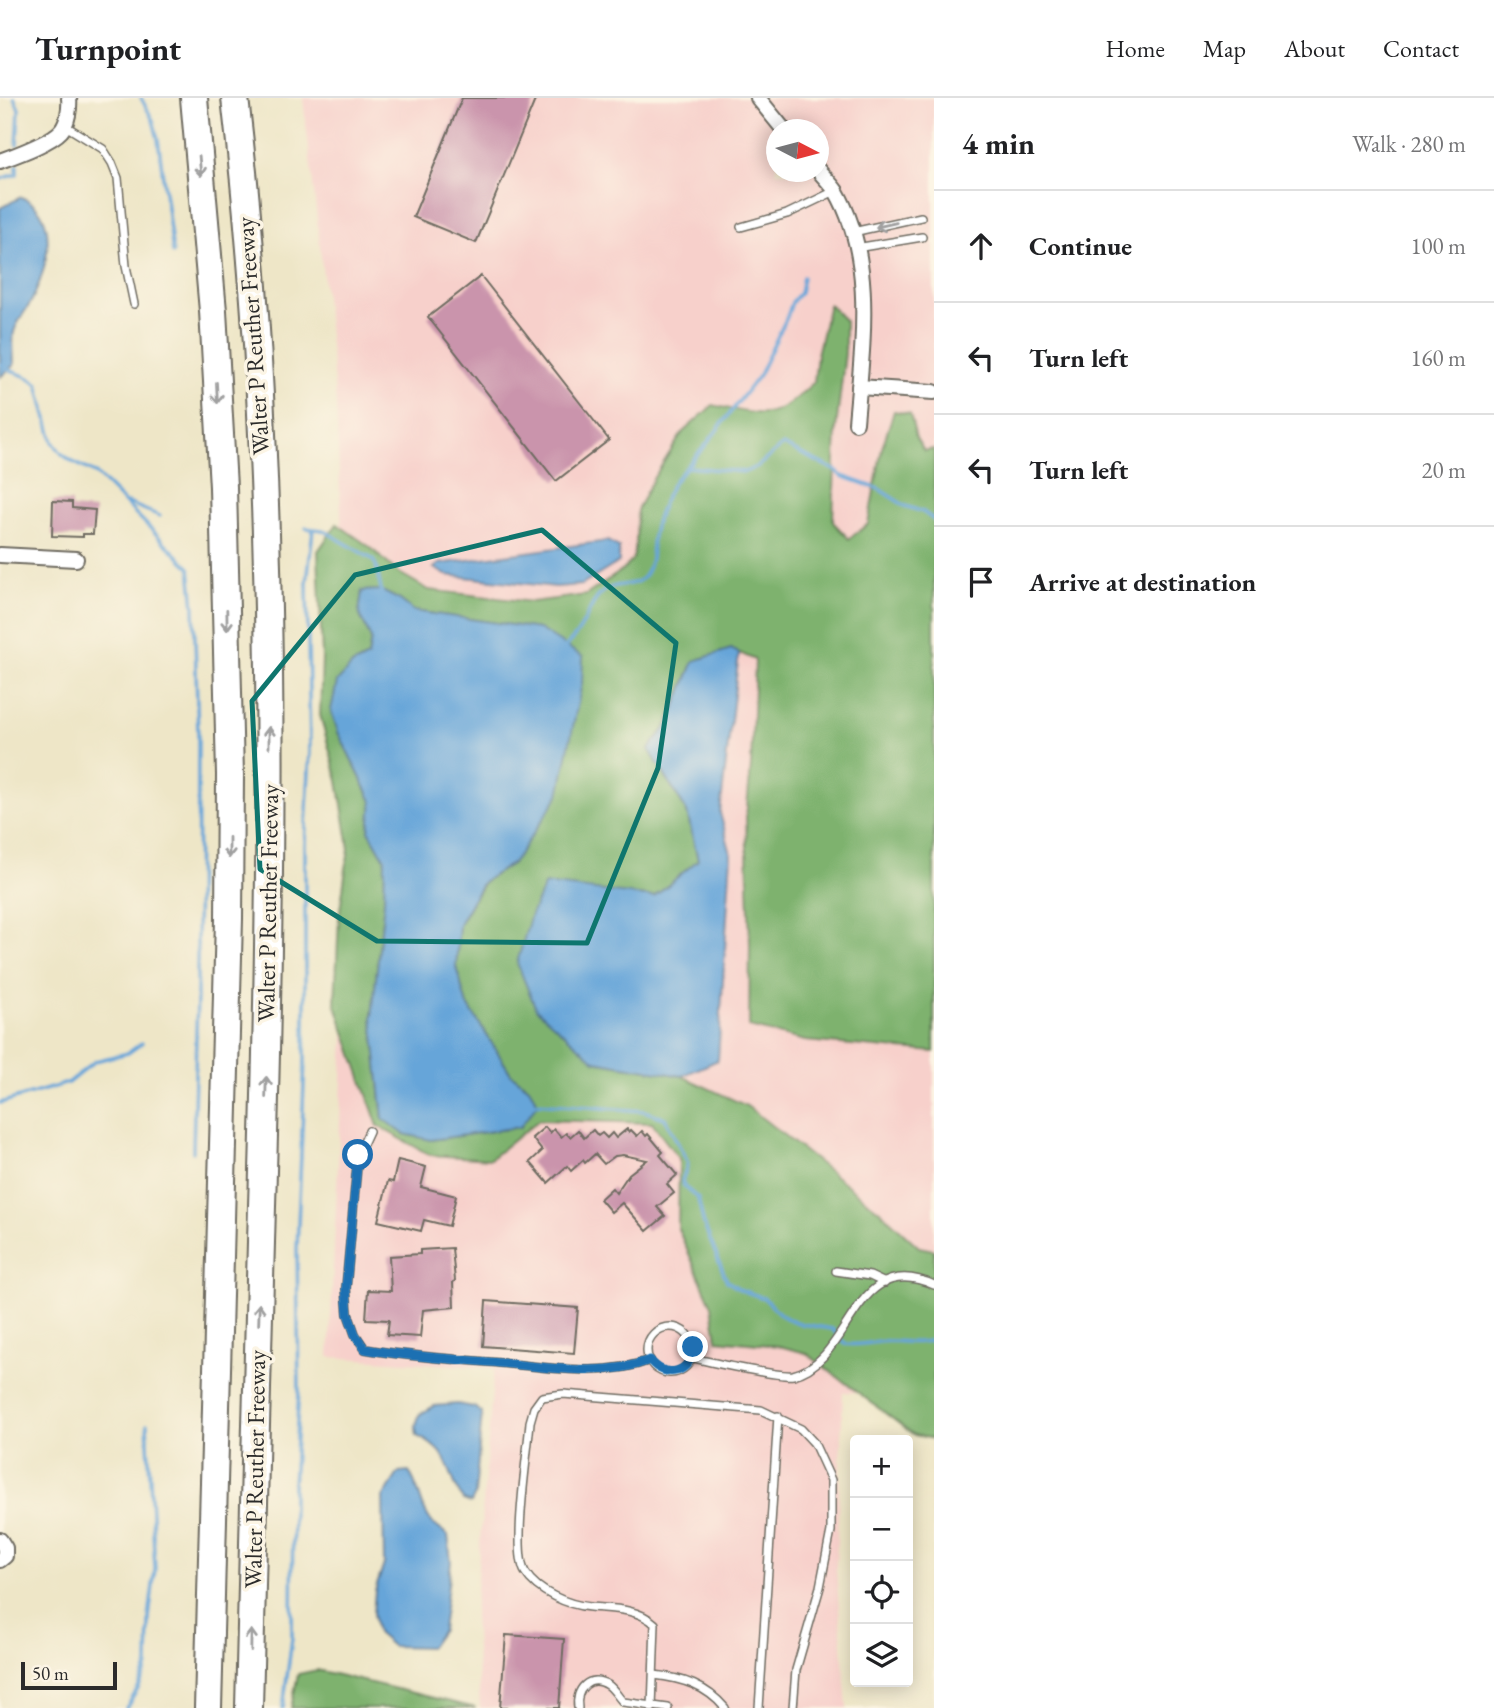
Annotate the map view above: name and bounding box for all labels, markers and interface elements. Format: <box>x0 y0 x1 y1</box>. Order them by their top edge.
text: Turnpoint <box>35 27 181 70</box>
text: Home <box>1105 33 1165 64</box>
text: Map <box>1203 33 1246 64</box>
text: About <box>1284 33 1345 64</box>
text: Contact <box>1383 33 1459 64</box>
north arrow <box>766 119 829 182</box>
text: 4 min <box>962 124 1035 163</box>
text: Walk · 280 m <box>1352 129 1466 159</box>
one-way arrow <box>194 154 207 177</box>
street label: Walter P Reuther Freeway <box>229 215 276 456</box>
one-way arrow <box>875 218 898 232</box>
icon: ahead <box>962 227 1000 265</box>
text: Continue <box>1029 229 1132 263</box>
text: 100 m <box>1410 231 1466 261</box>
icon: left <box>962 339 1000 377</box>
text: Turn left <box>1029 341 1128 375</box>
text: 160 m <box>1410 343 1466 373</box>
one-way arrow <box>211 381 224 404</box>
icon: left <box>962 451 1000 489</box>
text: Turn left <box>1029 453 1128 487</box>
text: 20 m <box>1421 455 1466 485</box>
icon: arrive <box>962 563 1000 601</box>
text: Arrive at destination <box>1029 565 1256 599</box>
one-way arrow <box>221 608 234 631</box>
one-way arrow <box>262 726 276 749</box>
street label: Walter P Reuther Freeway <box>250 783 285 1023</box>
one-way arrow <box>222 836 236 859</box>
one-way arrow <box>259 1076 272 1099</box>
route start <box>342 1139 373 1170</box>
one-way arrow <box>252 1303 266 1326</box>
route end <box>677 1331 708 1362</box>
street label: Walter P Reuther Freeway <box>237 1349 272 1589</box>
map controls <box>850 1435 913 1687</box>
button: + <box>850 1435 913 1498</box>
button: − <box>850 1498 913 1561</box>
button: locate <box>850 1561 913 1624</box>
button: layers <box>850 1624 913 1687</box>
one-way arrow <box>244 1629 257 1652</box>
scale bar <box>21 1659 117 1691</box>
text: 50 m <box>32 1661 69 1686</box>

